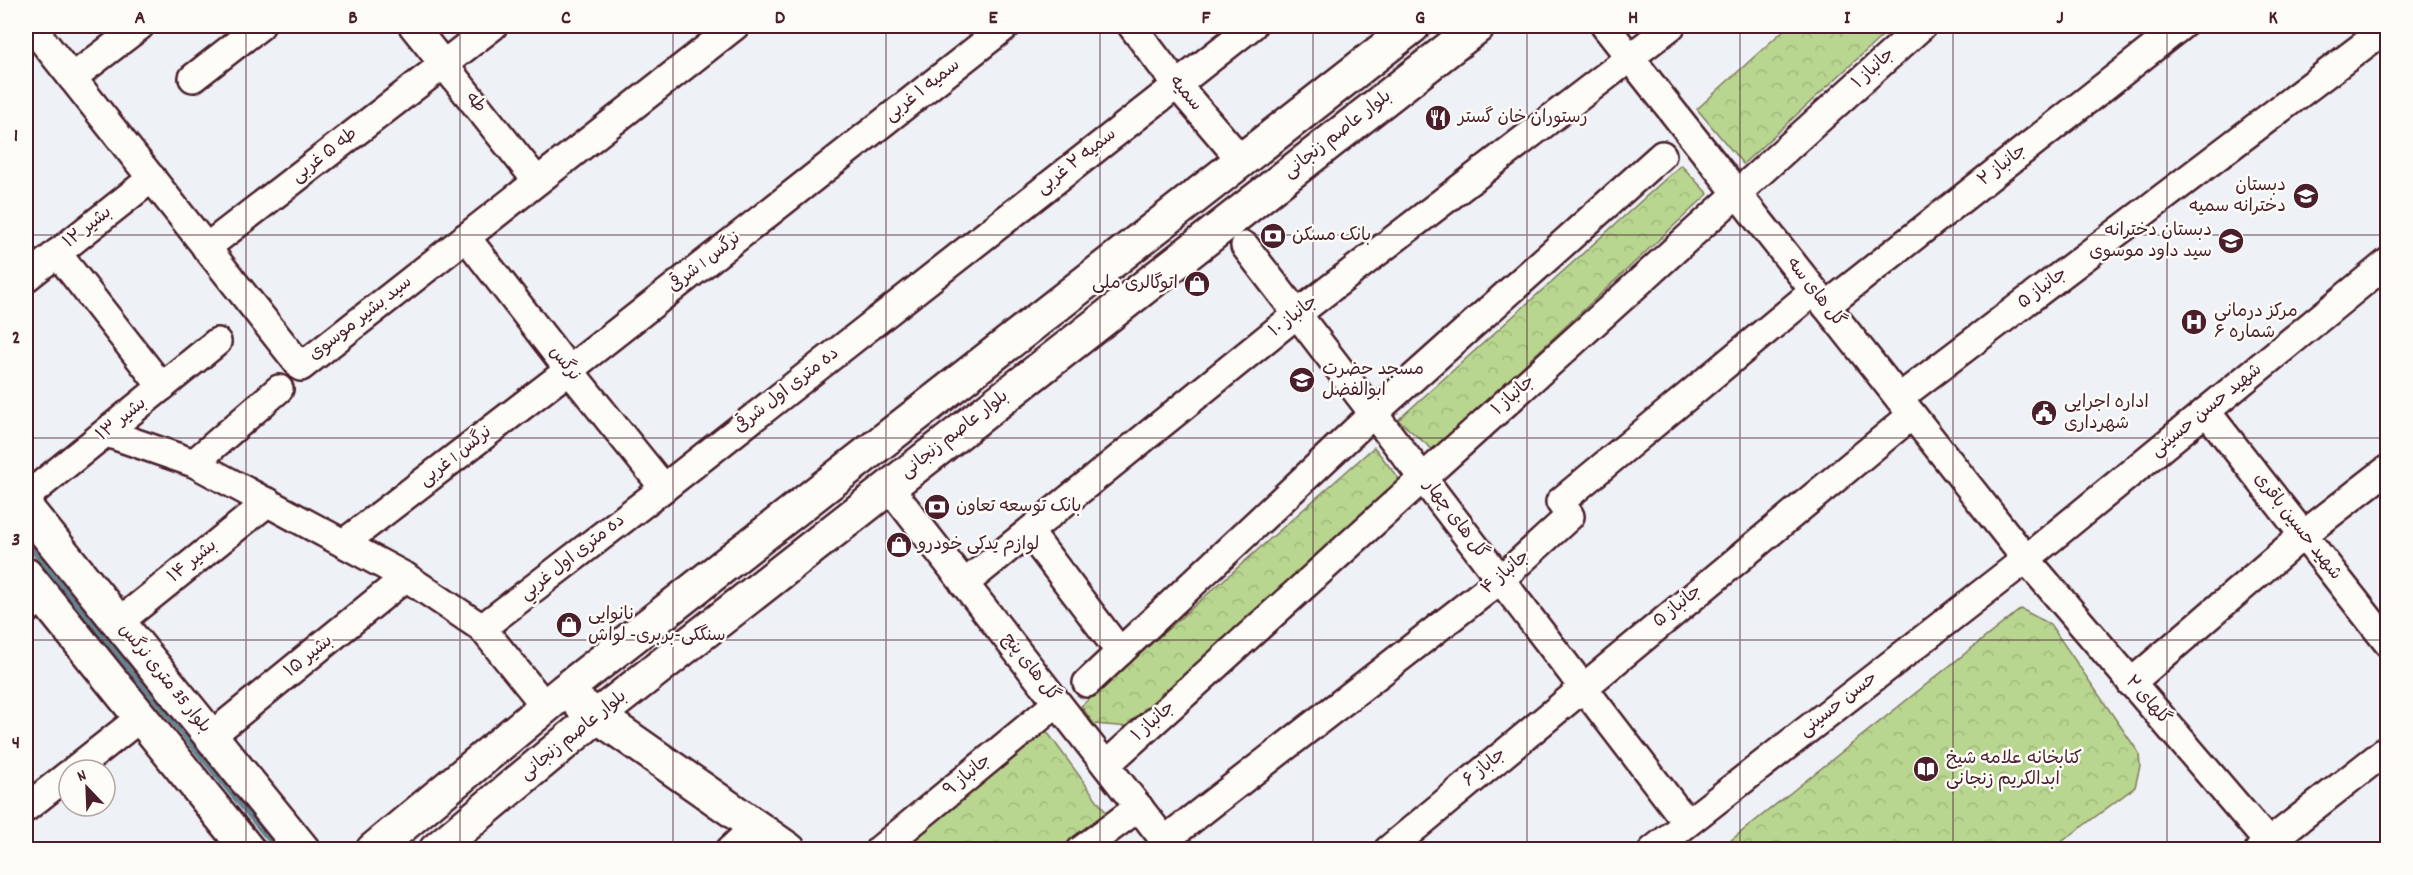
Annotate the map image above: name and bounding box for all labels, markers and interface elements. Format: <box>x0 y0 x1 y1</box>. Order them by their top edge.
text: A <box>135 5 146 33</box>
text: B <box>348 5 358 33</box>
text: C <box>561 5 571 33</box>
text: D <box>775 5 786 33</box>
text: E <box>988 5 998 33</box>
text: F <box>1202 5 1212 33</box>
text: G <box>1415 5 1425 33</box>
text: H <box>1628 5 1638 33</box>
text: I <box>1844 5 1851 33</box>
text: J <box>2056 5 2064 33</box>
text: K <box>2268 5 2278 33</box>
street label: جانباز ۱ <box>1847 43 1901 95</box>
street label: سمیه ۱ غربی <box>880 53 966 129</box>
street label: سمیه <box>1163 71 1207 117</box>
street label: بلوار عاصم زنجانی <box>1279 85 1397 185</box>
street label: طه <box>459 87 491 119</box>
restaurant icon: رستوران خان گستر <box>1423 103 1453 133</box>
place label: رستوران خان گستر <box>1456 106 1588 131</box>
street label: طه ۵ غربی <box>287 122 363 190</box>
text: 1 <box>14 123 18 151</box>
street label: سمیه ۲ غربی <box>1032 123 1122 201</box>
street label: جانباز ۲ <box>1973 139 2033 193</box>
place label: دبستان دخترانه سمیه <box>2189 174 2286 220</box>
school or university icon: دبستان دخترانه سمیه <box>2291 181 2321 211</box>
street label: بشیر ۱۲ <box>58 201 118 255</box>
place label: دبستان دخترانه سید داود موسوی <box>2089 219 2212 265</box>
bank icon: بانک مسکن <box>1258 221 1288 251</box>
place label: بانک مسکن <box>1292 224 1371 249</box>
street label: نرگس 1 شرقی <box>662 225 747 299</box>
school or university icon: دبستان دخترانه سید داود موسوی <box>2216 226 2246 256</box>
street label: گل های سه <box>1780 253 1850 333</box>
street label: جانباز ۵ <box>2013 262 2073 316</box>
shop icon: اتوگالری ملی <box>1182 269 1212 299</box>
street label: سید بشیر موسوی <box>304 271 418 367</box>
place label: اتوگالری ملی <box>1092 272 1178 297</box>
street label: جانباز ۱۰ <box>1264 290 1324 344</box>
place label: مرکز درمانی شماره ۶ <box>2214 300 2298 346</box>
hospital icon: مرکز درمانی شماره ۶ <box>2179 307 2209 337</box>
text: 2 <box>12 325 20 353</box>
street label: ده متری اول شرقی <box>728 340 845 440</box>
street label: نرگس <box>542 341 586 387</box>
place label: مسجد حضرت ابوالفضل <box>1322 358 1424 404</box>
street label: شهید حسن حسینی <box>2146 358 2268 464</box>
school or university icon: مسجد حضرت ابوالفضل <box>1287 365 1317 395</box>
street label: جانباز ۱ <box>1487 370 1541 422</box>
street label: بلوار عاصم زنجانی <box>896 385 1014 485</box>
place label: اداره اجرایی شهرداری <box>2064 391 2149 437</box>
street label: بشیر ۱۳ <box>91 392 153 448</box>
public building icon: اداره اجرایی شهرداری <box>2029 398 2059 428</box>
street label: نرگس 1 غربی <box>414 421 498 493</box>
street label: شهید حسین باقری <box>2247 468 2347 586</box>
street label: گل های چهار <box>1416 474 1493 565</box>
bank icon: بانک توسعه تعاون <box>922 492 952 522</box>
place label: بانک توسعه تعاون <box>956 495 1081 520</box>
street label: ده متری اول غربي <box>515 509 632 608</box>
text: 3 <box>12 527 20 555</box>
shop icon: لوازم یدکی خودرو <box>884 530 914 560</box>
place label: لوازم یدکی خودرو <box>916 533 1039 558</box>
street label: بشیر ۱۴ <box>163 534 223 590</box>
street label: جانباز ۴ <box>1476 545 1536 601</box>
street label: جانباز ۵ <box>1648 580 1708 634</box>
place label: نانوایی سنگکی-بربری- لواش <box>588 603 726 649</box>
shop icon: نانوایی سنگکی-بربری- لواش <box>554 610 584 640</box>
street label: بلوار 35 متری نرگس <box>112 619 216 739</box>
street label: گل های پنج <box>995 628 1065 708</box>
street label: بشیر ۱۵ <box>279 630 339 684</box>
street label: حسن حسینی <box>1794 666 1884 744</box>
street label: گلهای ۲ <box>2118 671 2176 732</box>
street label: بلوار عاصم زنجانی <box>515 685 633 787</box>
street label: جانباز ۱ <box>1127 696 1181 748</box>
text: 4 <box>12 730 20 758</box>
street label: جاباز ۶ <box>1458 743 1512 793</box>
place label: کتابخانه علامه شیخ ابدالکریم زنجانی <box>1946 747 2082 793</box>
street label: جانباز ۹ <box>939 749 997 803</box>
library icon: کتابخانه علامه شیخ ابدالکریم زنجانی <box>1911 754 1941 784</box>
north arrow <box>57 758 117 818</box>
text: N <box>74 764 90 789</box>

